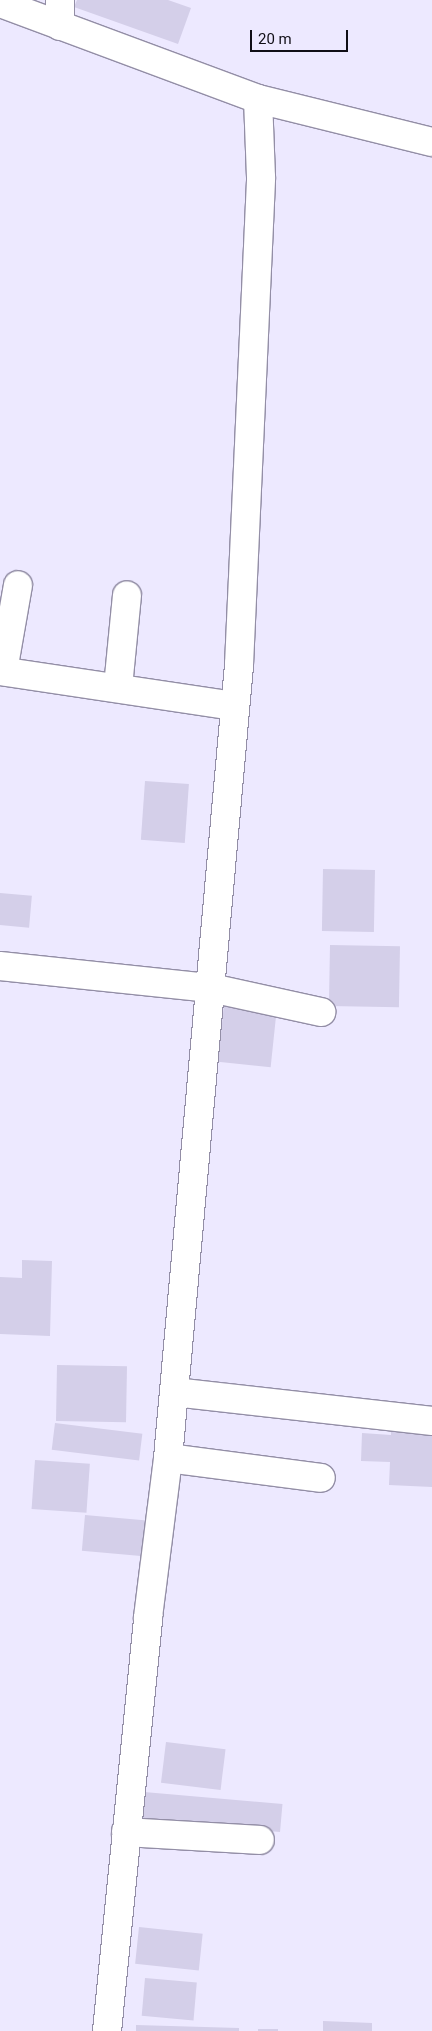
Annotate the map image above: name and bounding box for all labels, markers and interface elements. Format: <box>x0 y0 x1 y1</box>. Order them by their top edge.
scale bar <box>252 20 350 52</box>
text: 20 m <box>258 30 292 48</box>

